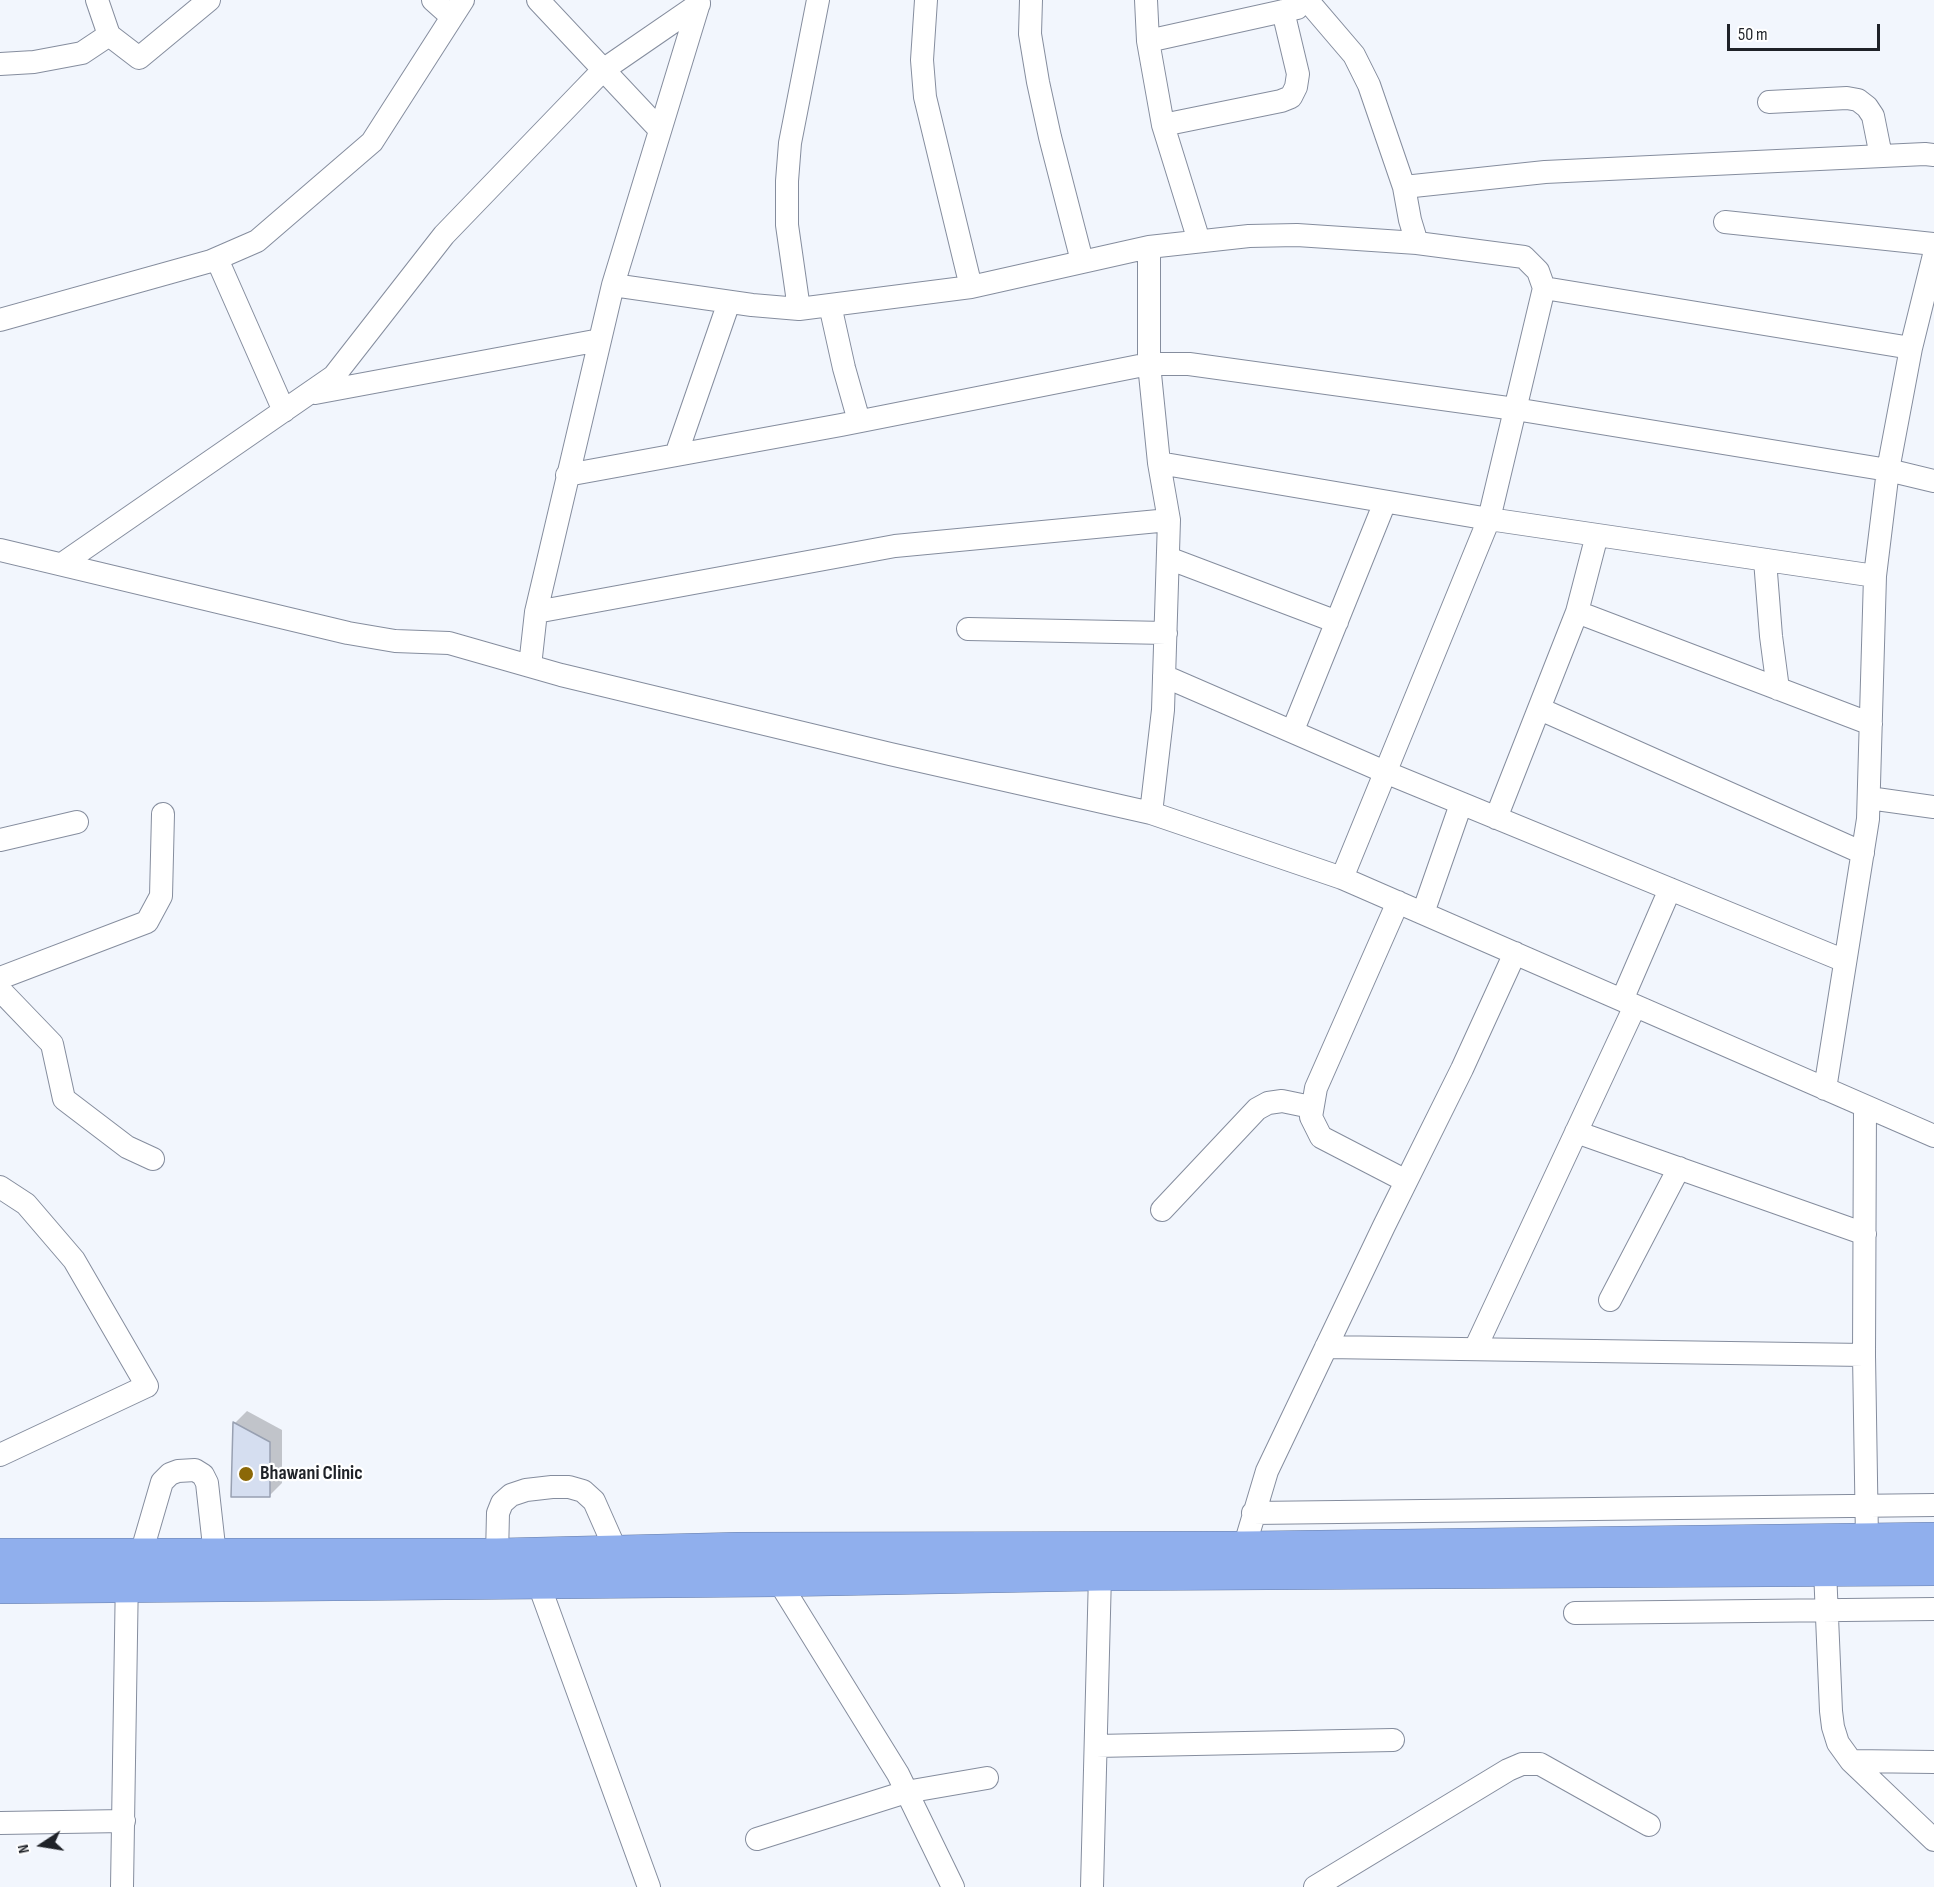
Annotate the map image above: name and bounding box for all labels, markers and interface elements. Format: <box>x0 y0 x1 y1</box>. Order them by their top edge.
scale bar <box>1730 12 1883 50</box>
text: 50 m <box>1738 24 1768 45</box>
place label: Bhawani Clinic <box>260 1462 363 1486</box>
marker: Bhawani Clinic <box>237 1465 255 1483</box>
north arrow <box>12 1815 72 1875</box>
text: N <box>14 1843 34 1855</box>

